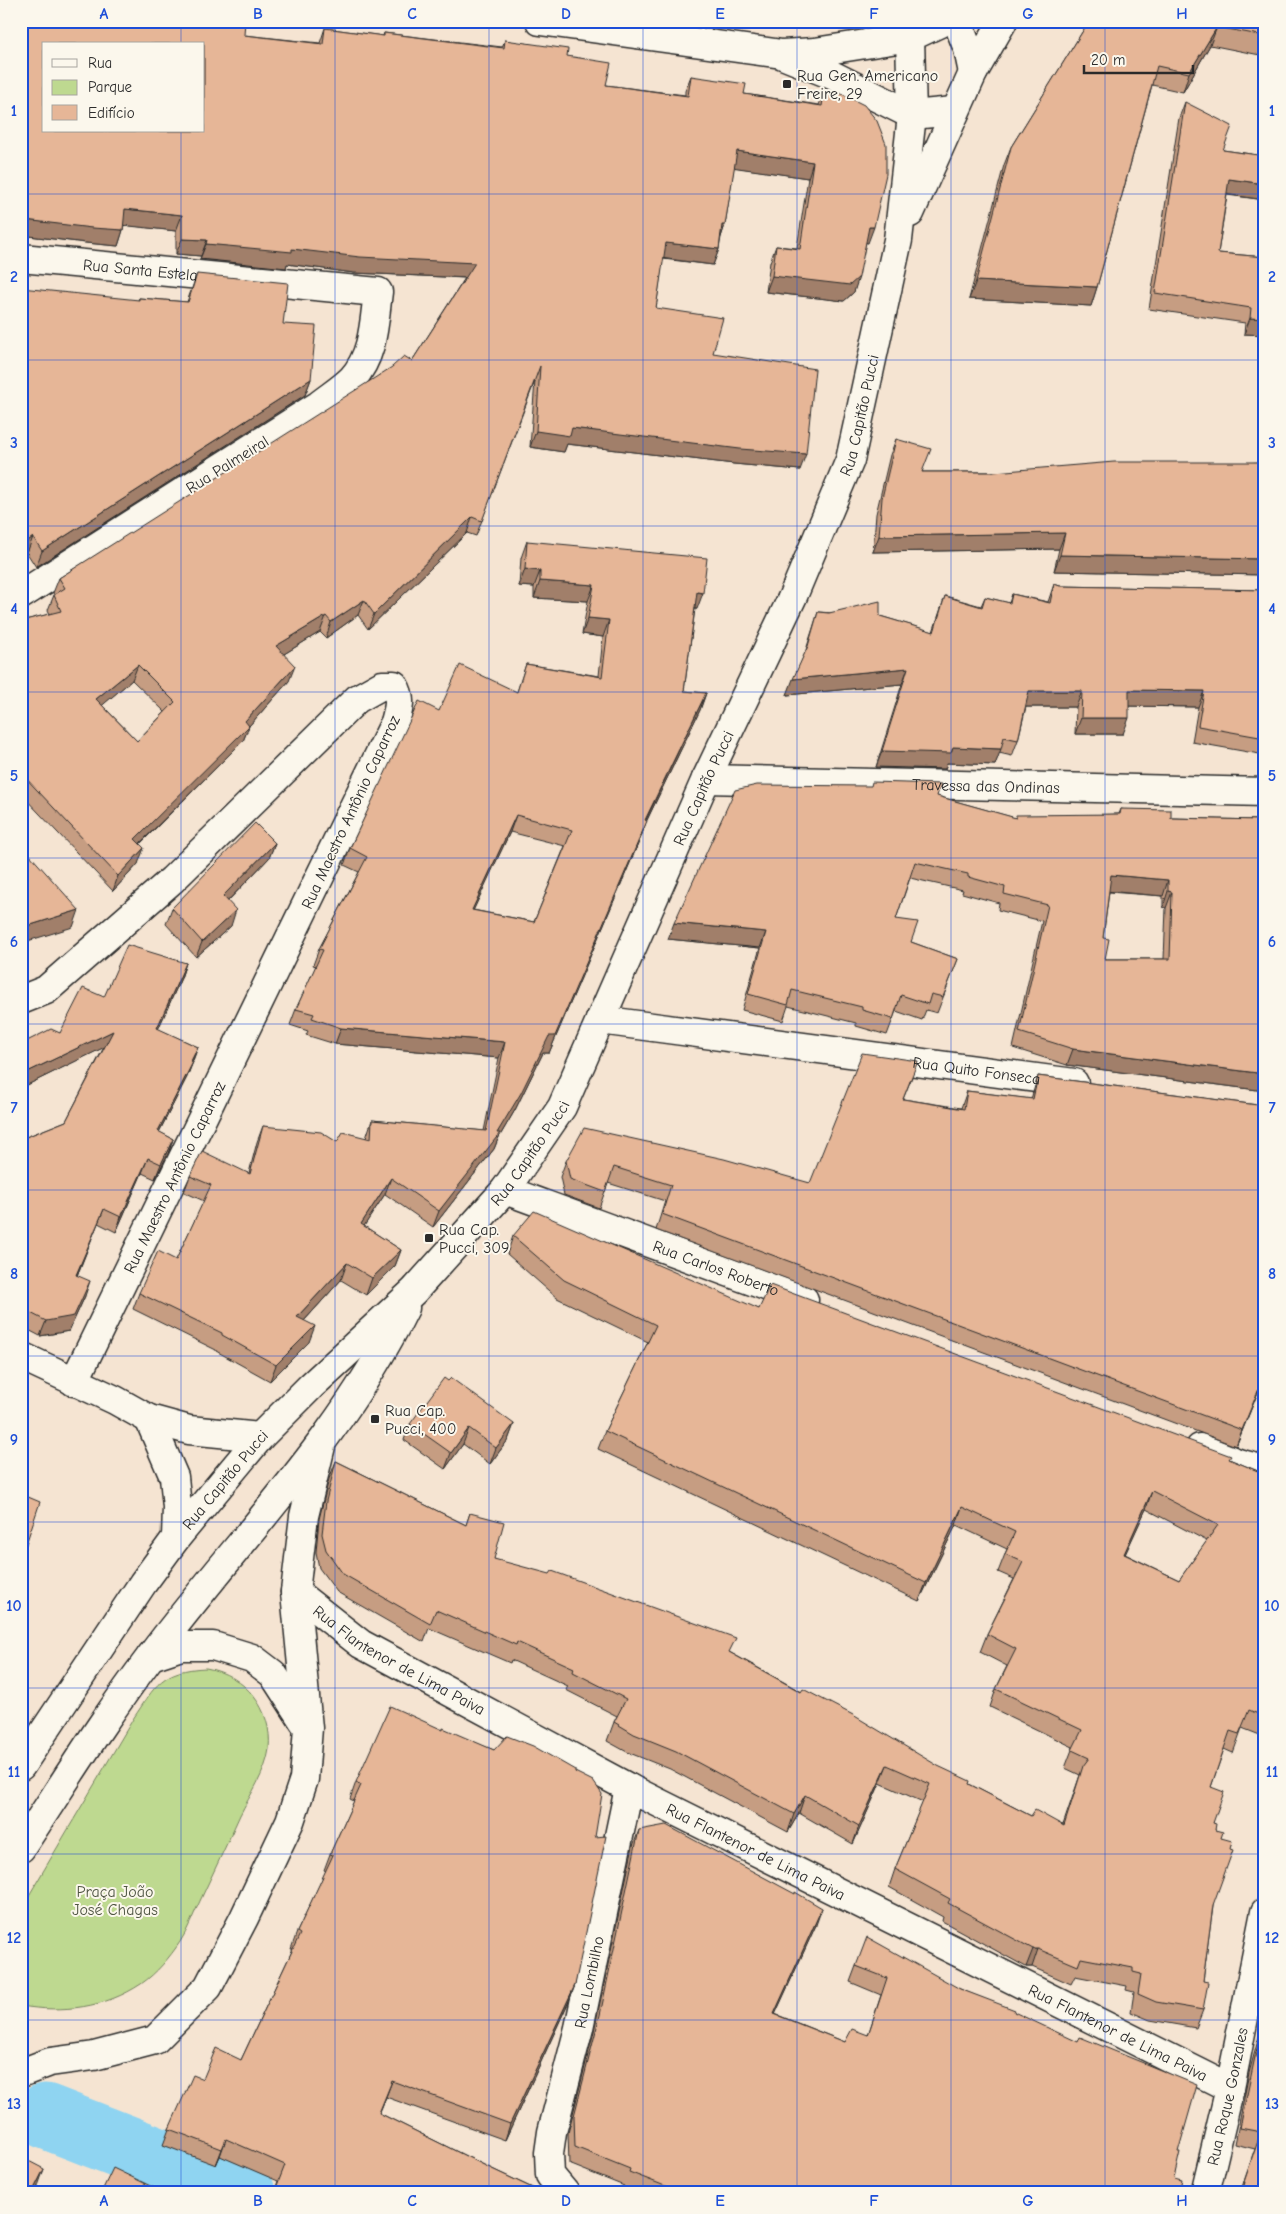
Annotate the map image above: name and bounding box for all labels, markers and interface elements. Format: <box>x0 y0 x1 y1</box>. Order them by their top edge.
text: A <box>100 5 109 23</box>
text: B <box>253 5 263 23</box>
text: C <box>407 5 417 23</box>
text: D <box>561 5 571 23</box>
text: E <box>715 5 725 23</box>
text: F <box>869 5 879 23</box>
text: G <box>1022 5 1034 23</box>
text: H <box>1176 5 1188 23</box>
legend <box>42 42 205 132</box>
scale bar <box>1084 42 1192 74</box>
text: 20 m <box>1091 51 1125 69</box>
text: Rua <box>88 54 112 72</box>
place label: Rua Gen. Americano Freire, 29 <box>797 67 938 103</box>
text: Parque <box>88 78 133 96</box>
marker: Rua Gen. Americano Freire, 29 <box>781 78 793 90</box>
text: 1 <box>11 102 17 120</box>
text: 1 <box>1269 102 1275 120</box>
text: Edifício <box>88 104 135 122</box>
street label: Rua Santa Estela <box>82 256 199 285</box>
text: 2 <box>10 268 18 286</box>
text: 2 <box>1268 268 1276 286</box>
street label: Rua Capitão Pucci <box>836 353 883 479</box>
street label: Rua Palmeiral <box>183 432 272 497</box>
text: 3 <box>10 434 18 452</box>
text: 3 <box>1268 434 1276 452</box>
text: 4 <box>10 600 18 618</box>
text: 4 <box>1268 600 1276 618</box>
street label: Rua Maestro Antônio Caparroz <box>298 713 404 912</box>
street label: Rua Capitão Pucci <box>670 728 738 848</box>
text: 5 <box>10 767 18 785</box>
text: 5 <box>1268 767 1276 785</box>
street label: Travessa das Ondinas <box>912 776 1060 797</box>
text: 6 <box>10 933 18 951</box>
text: 6 <box>1268 933 1276 951</box>
street label: Rua Quito Fonseca <box>912 1054 1042 1088</box>
street label: Rua Maestro Antônio Caparroz <box>120 1078 229 1276</box>
street label: Rua Capitão Pucci <box>487 1098 574 1210</box>
text: 7 <box>10 1099 18 1117</box>
text: 7 <box>1268 1099 1276 1117</box>
place label: Rua Cap. Pucci, 309 <box>439 1221 510 1257</box>
marker: Rua Cap. Pucci, 309 <box>423 1232 435 1244</box>
street label: Rua Carlos Roberto <box>650 1237 781 1300</box>
text: 8 <box>10 1265 18 1283</box>
text: 8 <box>1268 1265 1276 1283</box>
place label: Rua Cap. Pucci, 400 <box>385 1402 456 1438</box>
marker: Rua Cap. Pucci, 400 <box>369 1413 381 1425</box>
street label: Rua Capitão Pucci <box>179 1426 272 1533</box>
text: 9 <box>10 1431 18 1449</box>
text: 9 <box>1268 1431 1276 1449</box>
text: 10 <box>6 1597 22 1615</box>
text: 10 <box>1264 1597 1280 1615</box>
street label: Rua Flantenor de Lima Paiva <box>309 1602 488 1719</box>
text: 11 <box>8 1763 20 1781</box>
text: 11 <box>1266 1763 1278 1781</box>
street label: Rua Flantenor de Lima Paiva <box>663 1800 848 1904</box>
park label: Praça João José Chagas <box>72 1883 158 1919</box>
text: 12 <box>7 1929 21 1947</box>
text: 12 <box>1265 1929 1279 1947</box>
street label: Rua Lombilho <box>571 1935 608 2030</box>
street label: Rua Flantenor de Lima Paiva <box>1025 1981 1210 2085</box>
street label: Rua Roque Gonzales <box>1204 2026 1252 2168</box>
text: 13 <box>7 2095 21 2113</box>
text: 13 <box>1265 2095 1279 2113</box>
text: A <box>100 2192 109 2210</box>
text: B <box>253 2192 263 2210</box>
text: C <box>407 2192 417 2210</box>
text: D <box>561 2192 571 2210</box>
text: E <box>715 2192 725 2210</box>
text: F <box>869 2192 879 2210</box>
text: G <box>1022 2192 1034 2210</box>
text: H <box>1176 2192 1188 2210</box>

